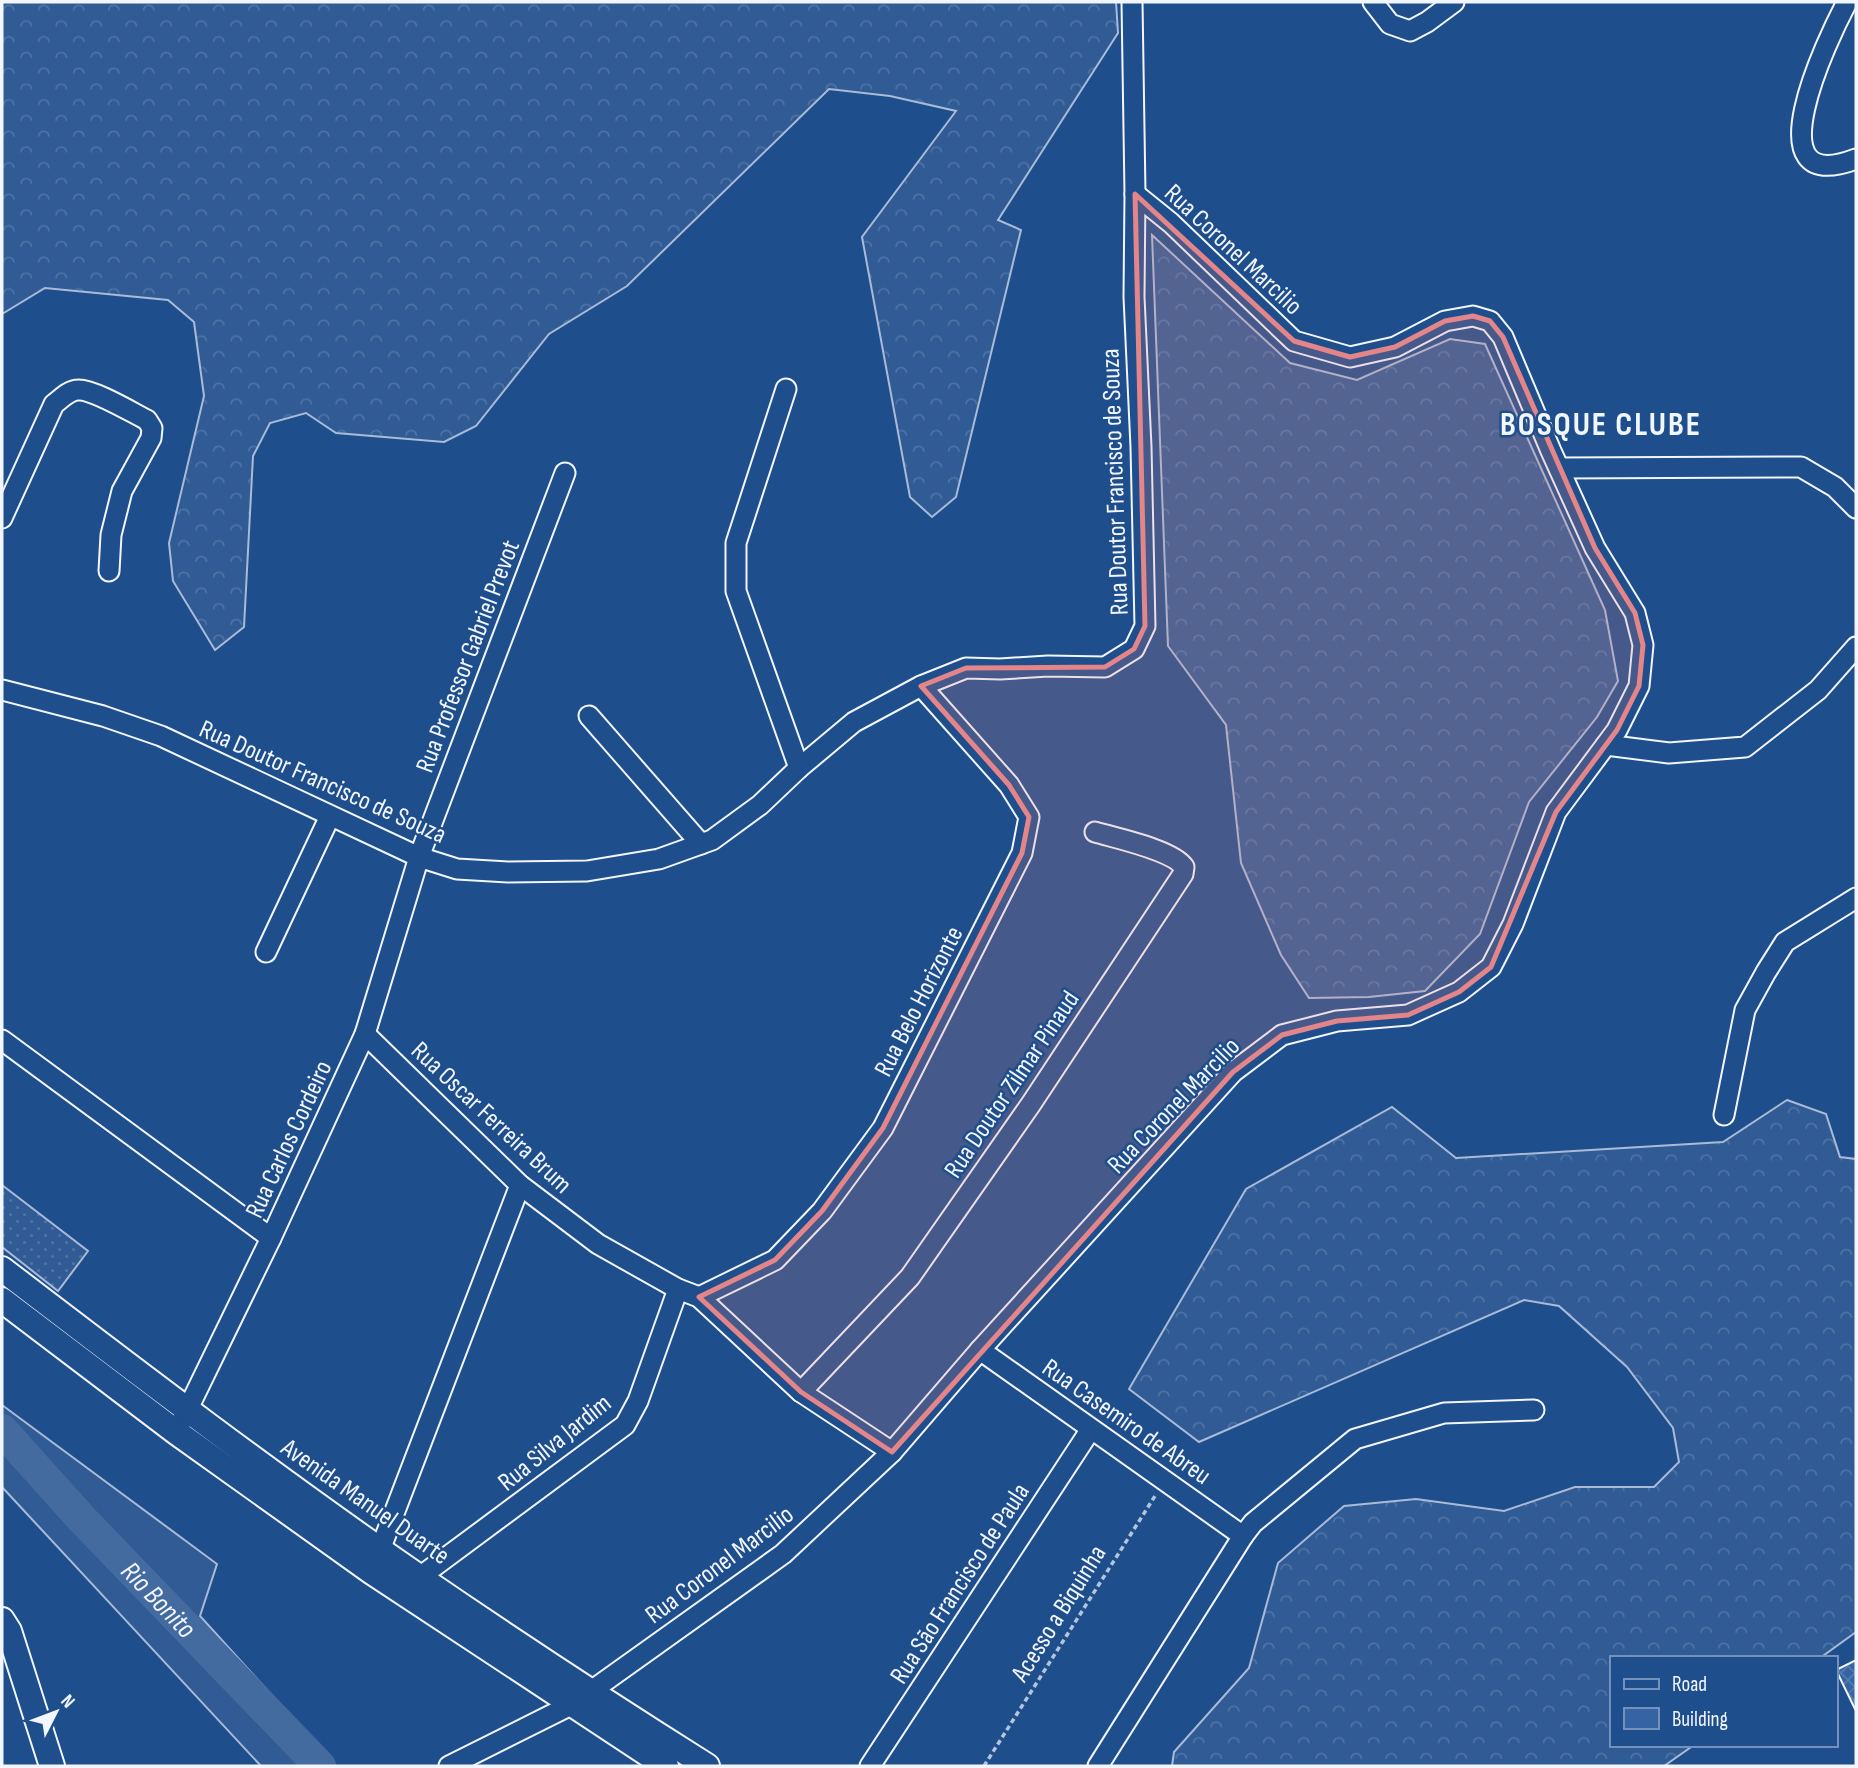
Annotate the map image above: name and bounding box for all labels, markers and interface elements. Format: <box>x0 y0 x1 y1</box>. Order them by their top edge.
street label: Rua Coronel Marcilio <box>1158 178 1308 322</box>
street label: Rua Doutor Francisco de Souza <box>1095 348 1136 616</box>
district label: BOSQUE CLUBE <box>1500 405 1702 445</box>
street label: Rua Professor Gabriel Prevot <box>410 536 527 777</box>
street label: Rua Doutor Francisco de Souza <box>194 714 451 851</box>
street label: Rua Belo Horizonte <box>868 921 970 1082</box>
street label: Rua Doutor Zilmar Pinaud <box>938 985 1086 1184</box>
street label: Rua Coronel Marcilio <box>1101 1031 1247 1181</box>
street label: Rua Oscar Ferreira Brum <box>404 1036 578 1200</box>
street label: Rua Carlos Cordeiro <box>239 1056 339 1223</box>
street label: Rua Casemiro de Abreu <box>1036 1353 1216 1492</box>
street label: Rua Silva Jardim <box>492 1388 618 1498</box>
street label: Avenida Manuel Duarte <box>274 1432 455 1572</box>
street label: Rua São Francisco de Paula <box>884 1478 1037 1690</box>
street label: Rua Coronel Marcilio <box>640 1499 800 1631</box>
street label: Acesso a Biquinha <box>1005 1540 1113 1689</box>
water label: Rio Bonito <box>114 1555 203 1646</box>
legend <box>1610 1656 1837 1747</box>
text: Road <box>1672 1672 1707 1697</box>
north arrow <box>21 1677 91 1747</box>
text: N <box>56 1690 79 1713</box>
text: Building <box>1672 1707 1728 1732</box>

